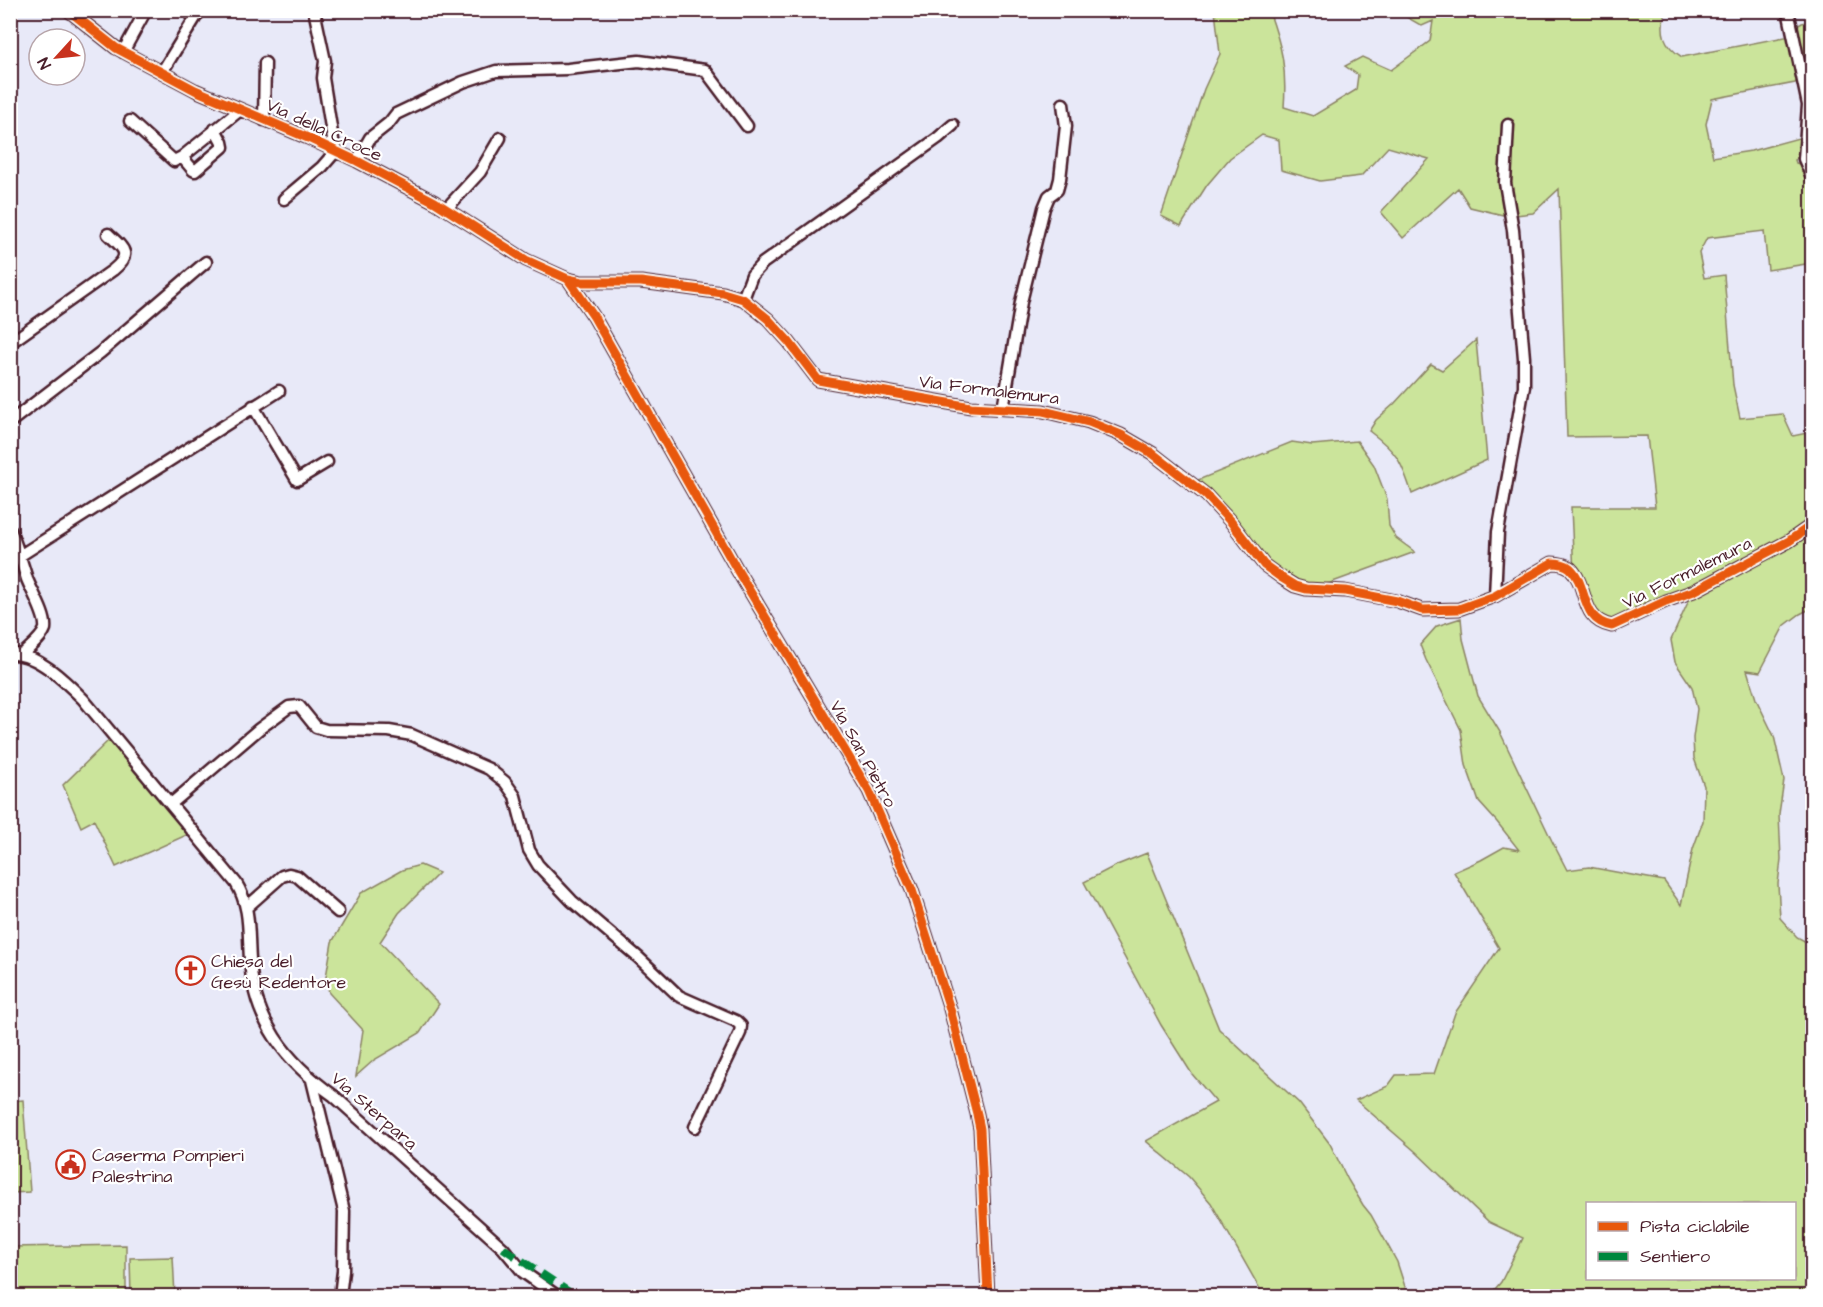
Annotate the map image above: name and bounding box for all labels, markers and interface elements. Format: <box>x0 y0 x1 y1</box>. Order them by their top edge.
north arrow <box>27 27 87 87</box>
text: N <box>32 54 57 73</box>
street label: Via della Croce <box>262 92 386 168</box>
street label: Via Formalemura <box>918 369 1060 411</box>
street label: Via Formalemura <box>1618 531 1756 615</box>
street label: Via San Pietro <box>823 696 903 812</box>
place label: Chiesa del Gesù Redentore <box>211 949 346 995</box>
church icon: Chiesa del Gesù Redentore <box>174 955 206 987</box>
street label: Via Sterpara <box>325 1066 423 1156</box>
place label: Caserma Pompieri Palestrina <box>92 1143 244 1189</box>
public building icon: Caserma Pompieri Palestrina <box>55 1149 87 1181</box>
legend <box>1586 1202 1796 1280</box>
text: Pista ciclabile <box>1640 1214 1750 1239</box>
text: Sentiero <box>1640 1244 1710 1269</box>

